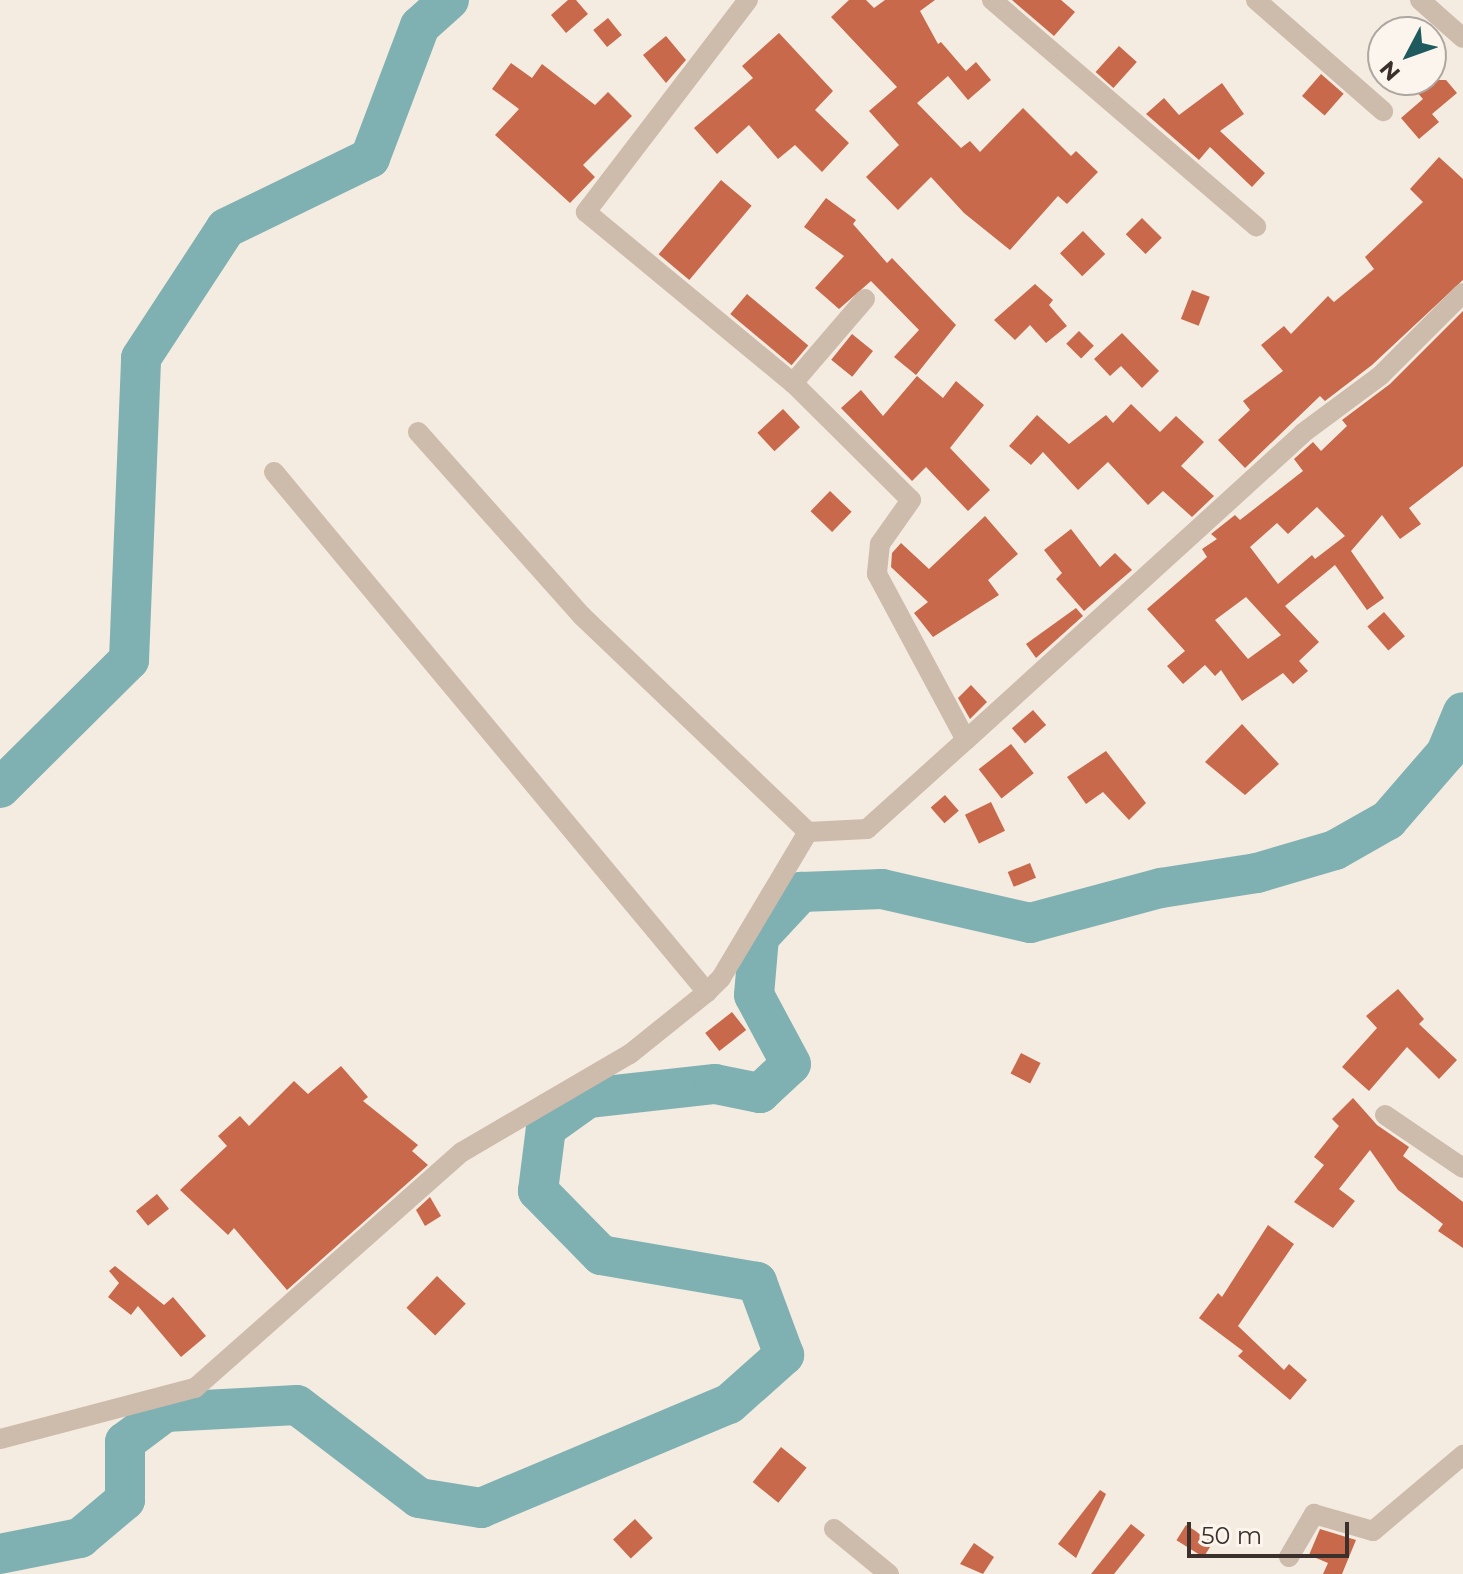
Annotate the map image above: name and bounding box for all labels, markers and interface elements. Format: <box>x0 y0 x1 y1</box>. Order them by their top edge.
north arrow <box>1367 16 1447 96</box>
text: N <box>1374 55 1406 86</box>
scale bar <box>1191 1506 1353 1556</box>
text: 50 m <box>1201 1521 1262 1550</box>

